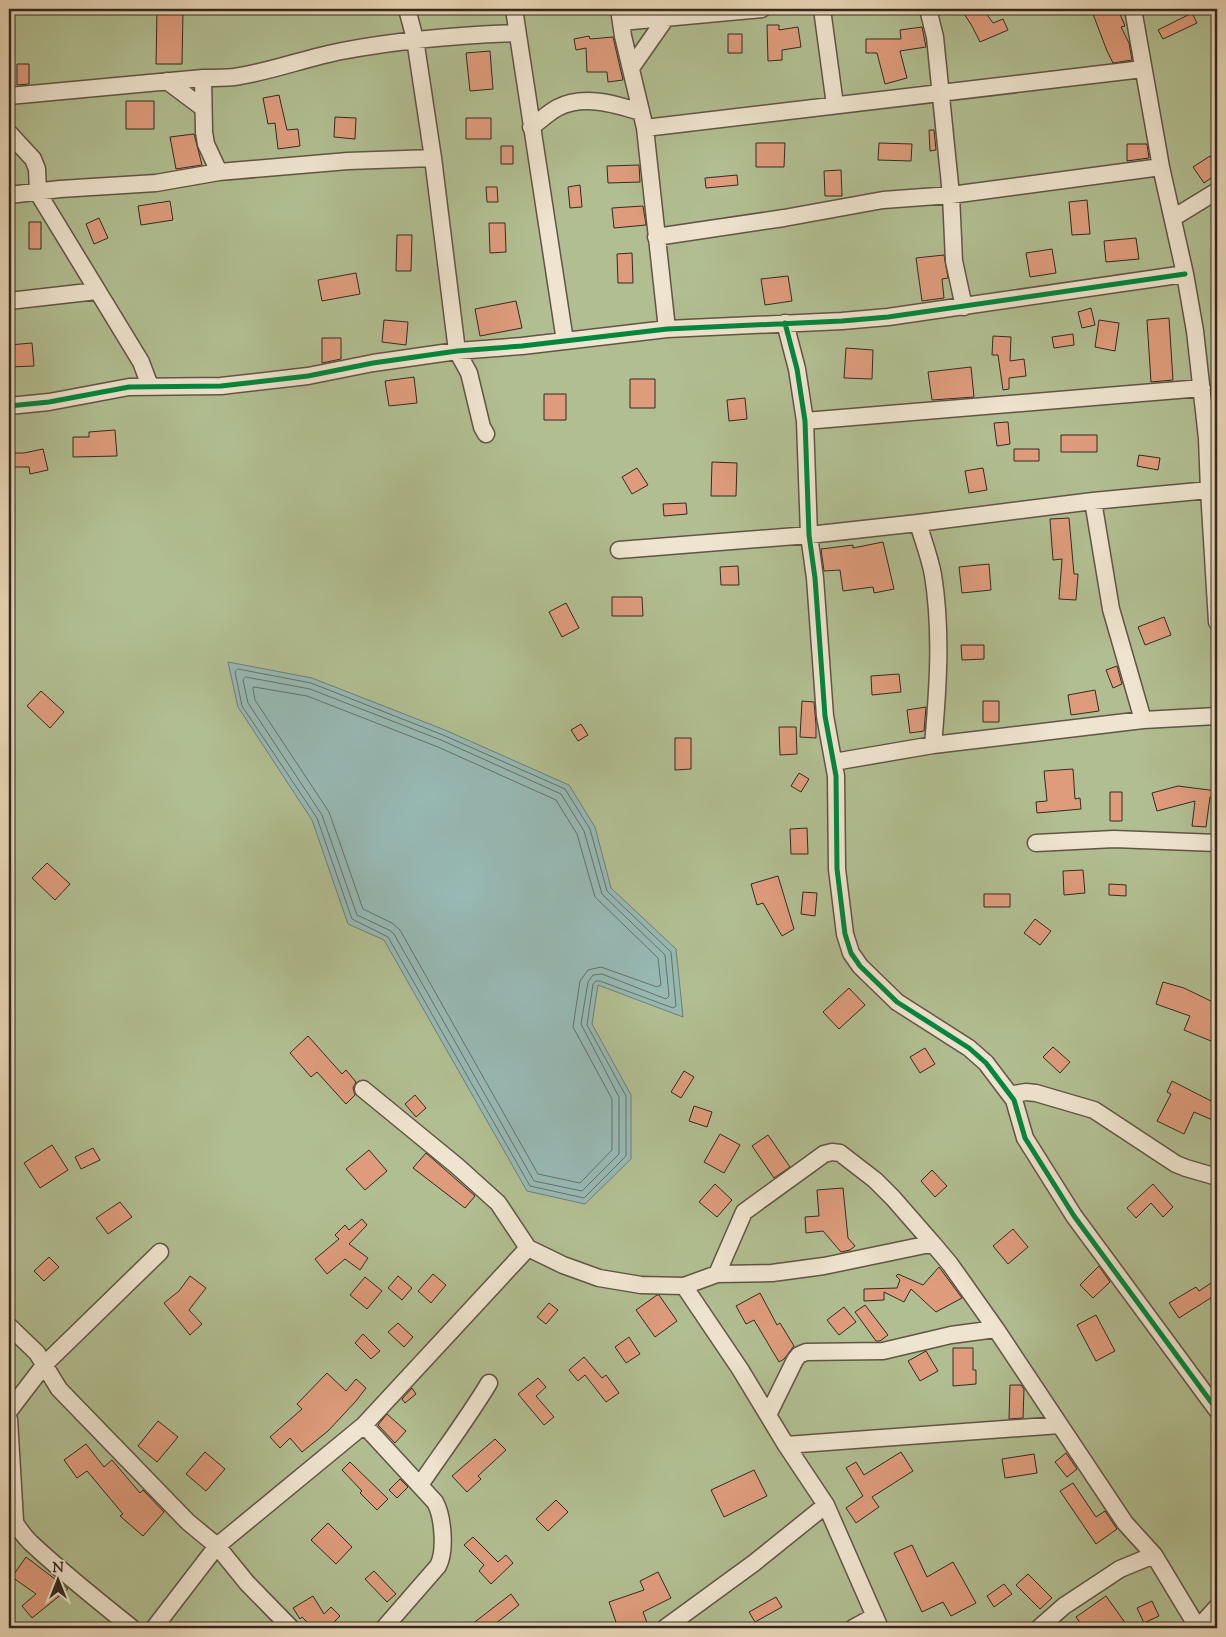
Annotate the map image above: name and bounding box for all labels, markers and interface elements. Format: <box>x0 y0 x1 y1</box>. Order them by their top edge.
north arrow <box>32 1554 82 1604</box>
text: N <box>52 1559 64 1579</box>

